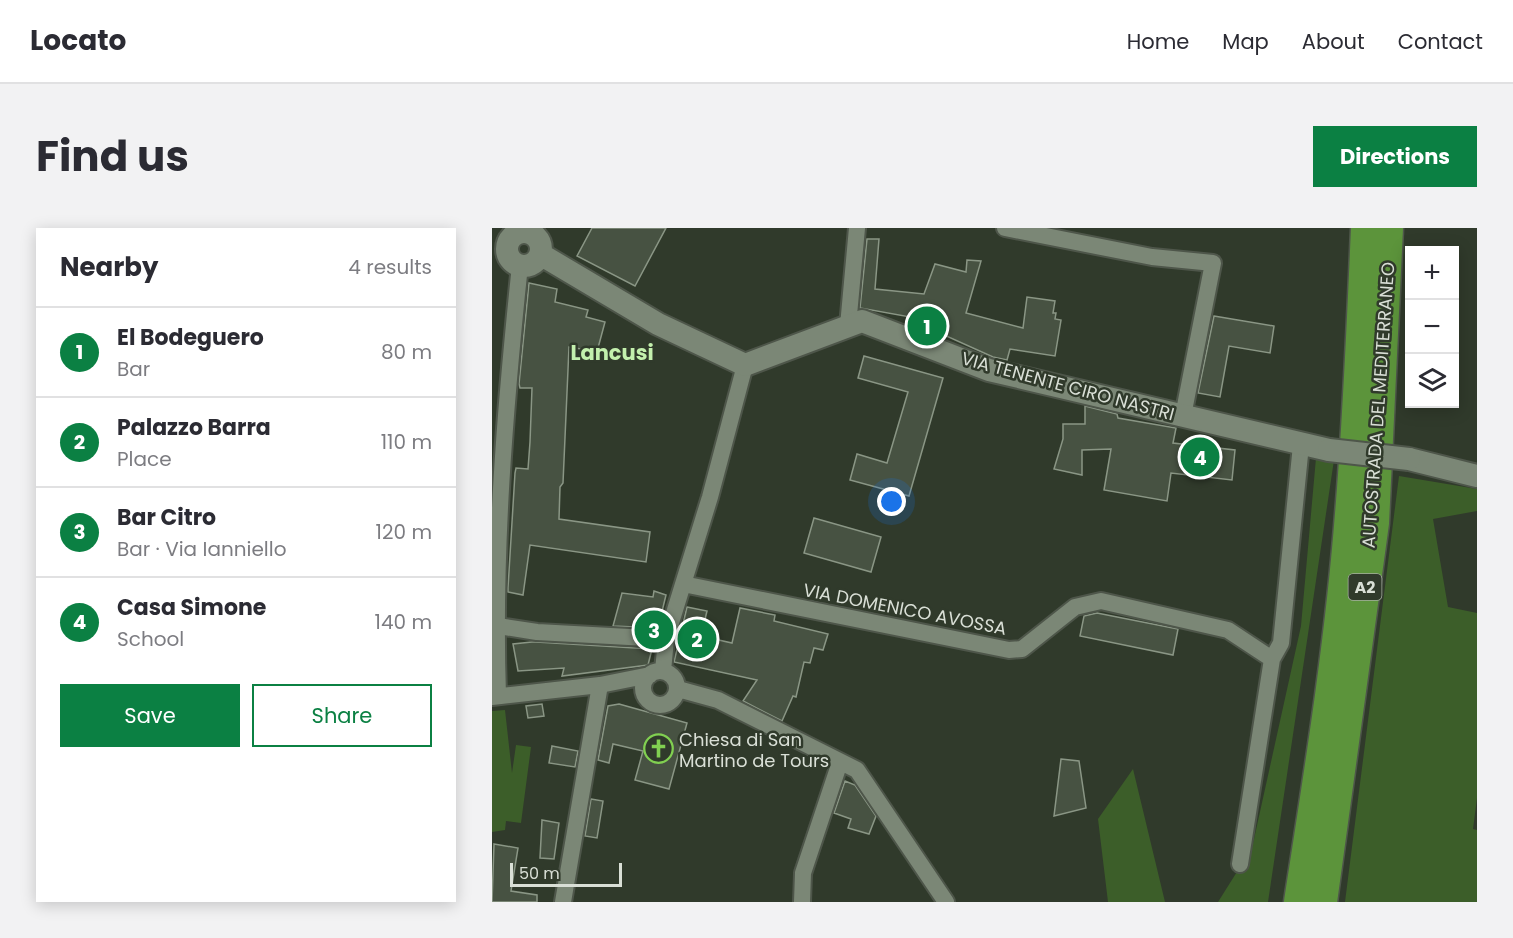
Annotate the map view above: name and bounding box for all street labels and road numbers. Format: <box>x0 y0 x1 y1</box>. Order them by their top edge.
street label: AUTOSTRADA DEL MEDITERRANEO <box>1356 261 1400 549</box>
street label: VIA TENENTE CIRO NASTRI <box>959 346 1177 426</box>
road number: A2 <box>1348 574 1382 600</box>
street label: VIA DOMENICO AVOSSA <box>801 577 1009 641</box>

